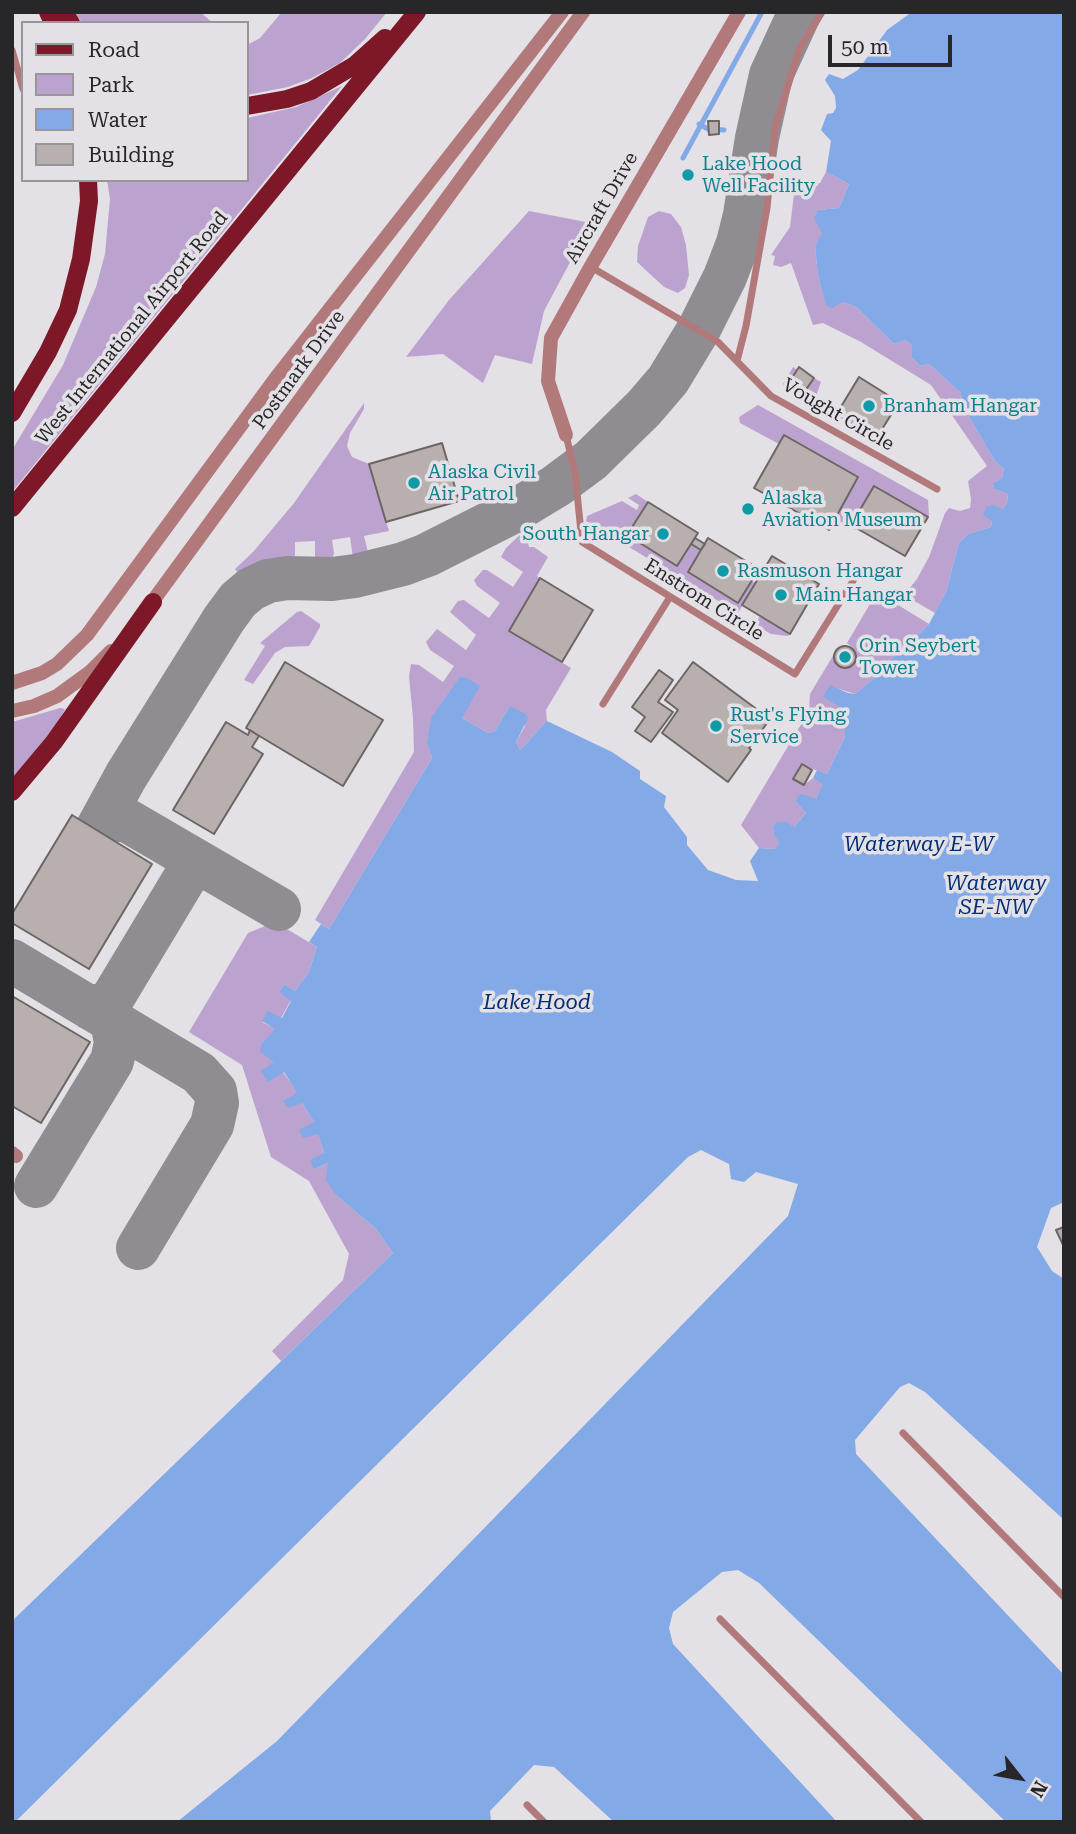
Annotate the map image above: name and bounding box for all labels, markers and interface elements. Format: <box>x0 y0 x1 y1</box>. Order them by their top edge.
legend <box>21 21 248 182</box>
scale bar <box>831 21 955 65</box>
text: 50 m <box>841 35 889 59</box>
text: Road <box>88 38 140 62</box>
text: Park <box>88 73 134 97</box>
text: Water <box>88 108 147 132</box>
text: Building <box>88 143 174 167</box>
street label: Aircraft Drive <box>561 148 643 268</box>
place label: Lake Hood Well Facility <box>702 153 815 197</box>
marker: Lake Hood Well Facility <box>680 167 696 183</box>
street label: West International Airport Road <box>31 207 233 449</box>
street label: Postmark Drive <box>248 306 350 434</box>
street label: Vought Circle <box>778 374 898 456</box>
place label: Branham Hangar <box>883 395 1037 417</box>
marker: Branham Hangar <box>861 398 877 414</box>
place label: Alaska Civil Air Patrol <box>428 461 536 505</box>
marker: Alaska Civil Air Patrol <box>406 475 422 491</box>
place label: Alaska Aviation Museum <box>762 487 922 531</box>
marker: Alaska Aviation Museum <box>740 501 756 517</box>
place label: South Hangar <box>522 523 649 545</box>
marker: South Hangar <box>655 526 671 542</box>
street label: Enstrom Circle <box>640 554 768 646</box>
place label: Rasmuson Hangar <box>737 560 903 582</box>
marker: Rasmuson Hangar <box>715 563 731 579</box>
place label: Main Hangar <box>795 584 913 606</box>
marker: Main Hangar <box>773 587 789 603</box>
place label: Orin Seybert Tower <box>859 635 976 679</box>
marker: Orin Seybert Tower <box>837 649 853 665</box>
place label: Rust's Flying Service <box>730 704 846 748</box>
marker: Rust's Flying Service <box>708 718 724 734</box>
water label: Waterway E-W <box>844 832 994 858</box>
water label: Waterway SE-NW <box>946 871 1046 921</box>
water label: Lake Hood <box>483 990 591 1016</box>
north arrow <box>985 1743 1055 1813</box>
text: N <box>1025 1777 1052 1801</box>

